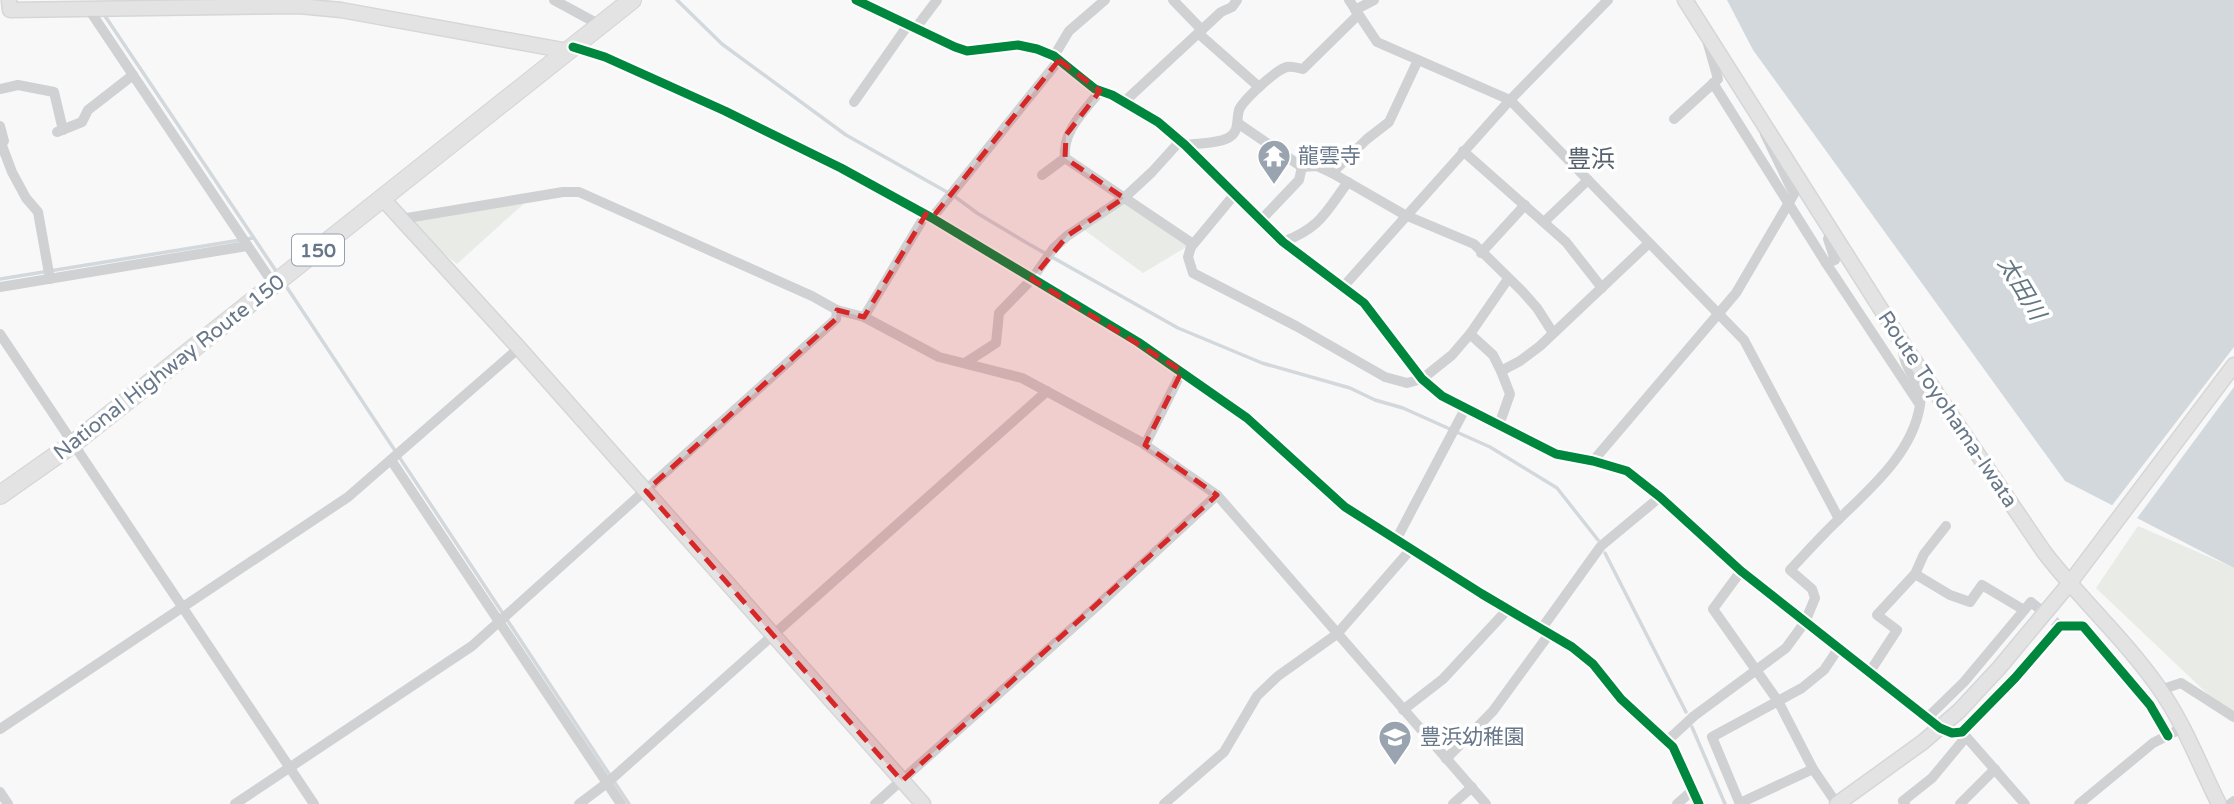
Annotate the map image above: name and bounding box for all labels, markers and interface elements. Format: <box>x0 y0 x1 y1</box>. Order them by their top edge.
temple icon: 龍雲寺 <box>1255 137 1293 186</box>
place label: 龍雲寺 <box>1298 144 1361 169</box>
district label: 豊浜 <box>1567 145 1615 174</box>
road number: 150 <box>292 234 344 266</box>
water label: 太田川 <box>1991 252 2052 328</box>
street label: National Highway Route 150 <box>49 269 290 465</box>
street label: Route Toyohama-Iwata <box>1872 306 2023 512</box>
school or university icon: 豊浜幼稚園 <box>1376 718 1414 767</box>
place label: 豊浜幼稚園 <box>1420 725 1525 750</box>

